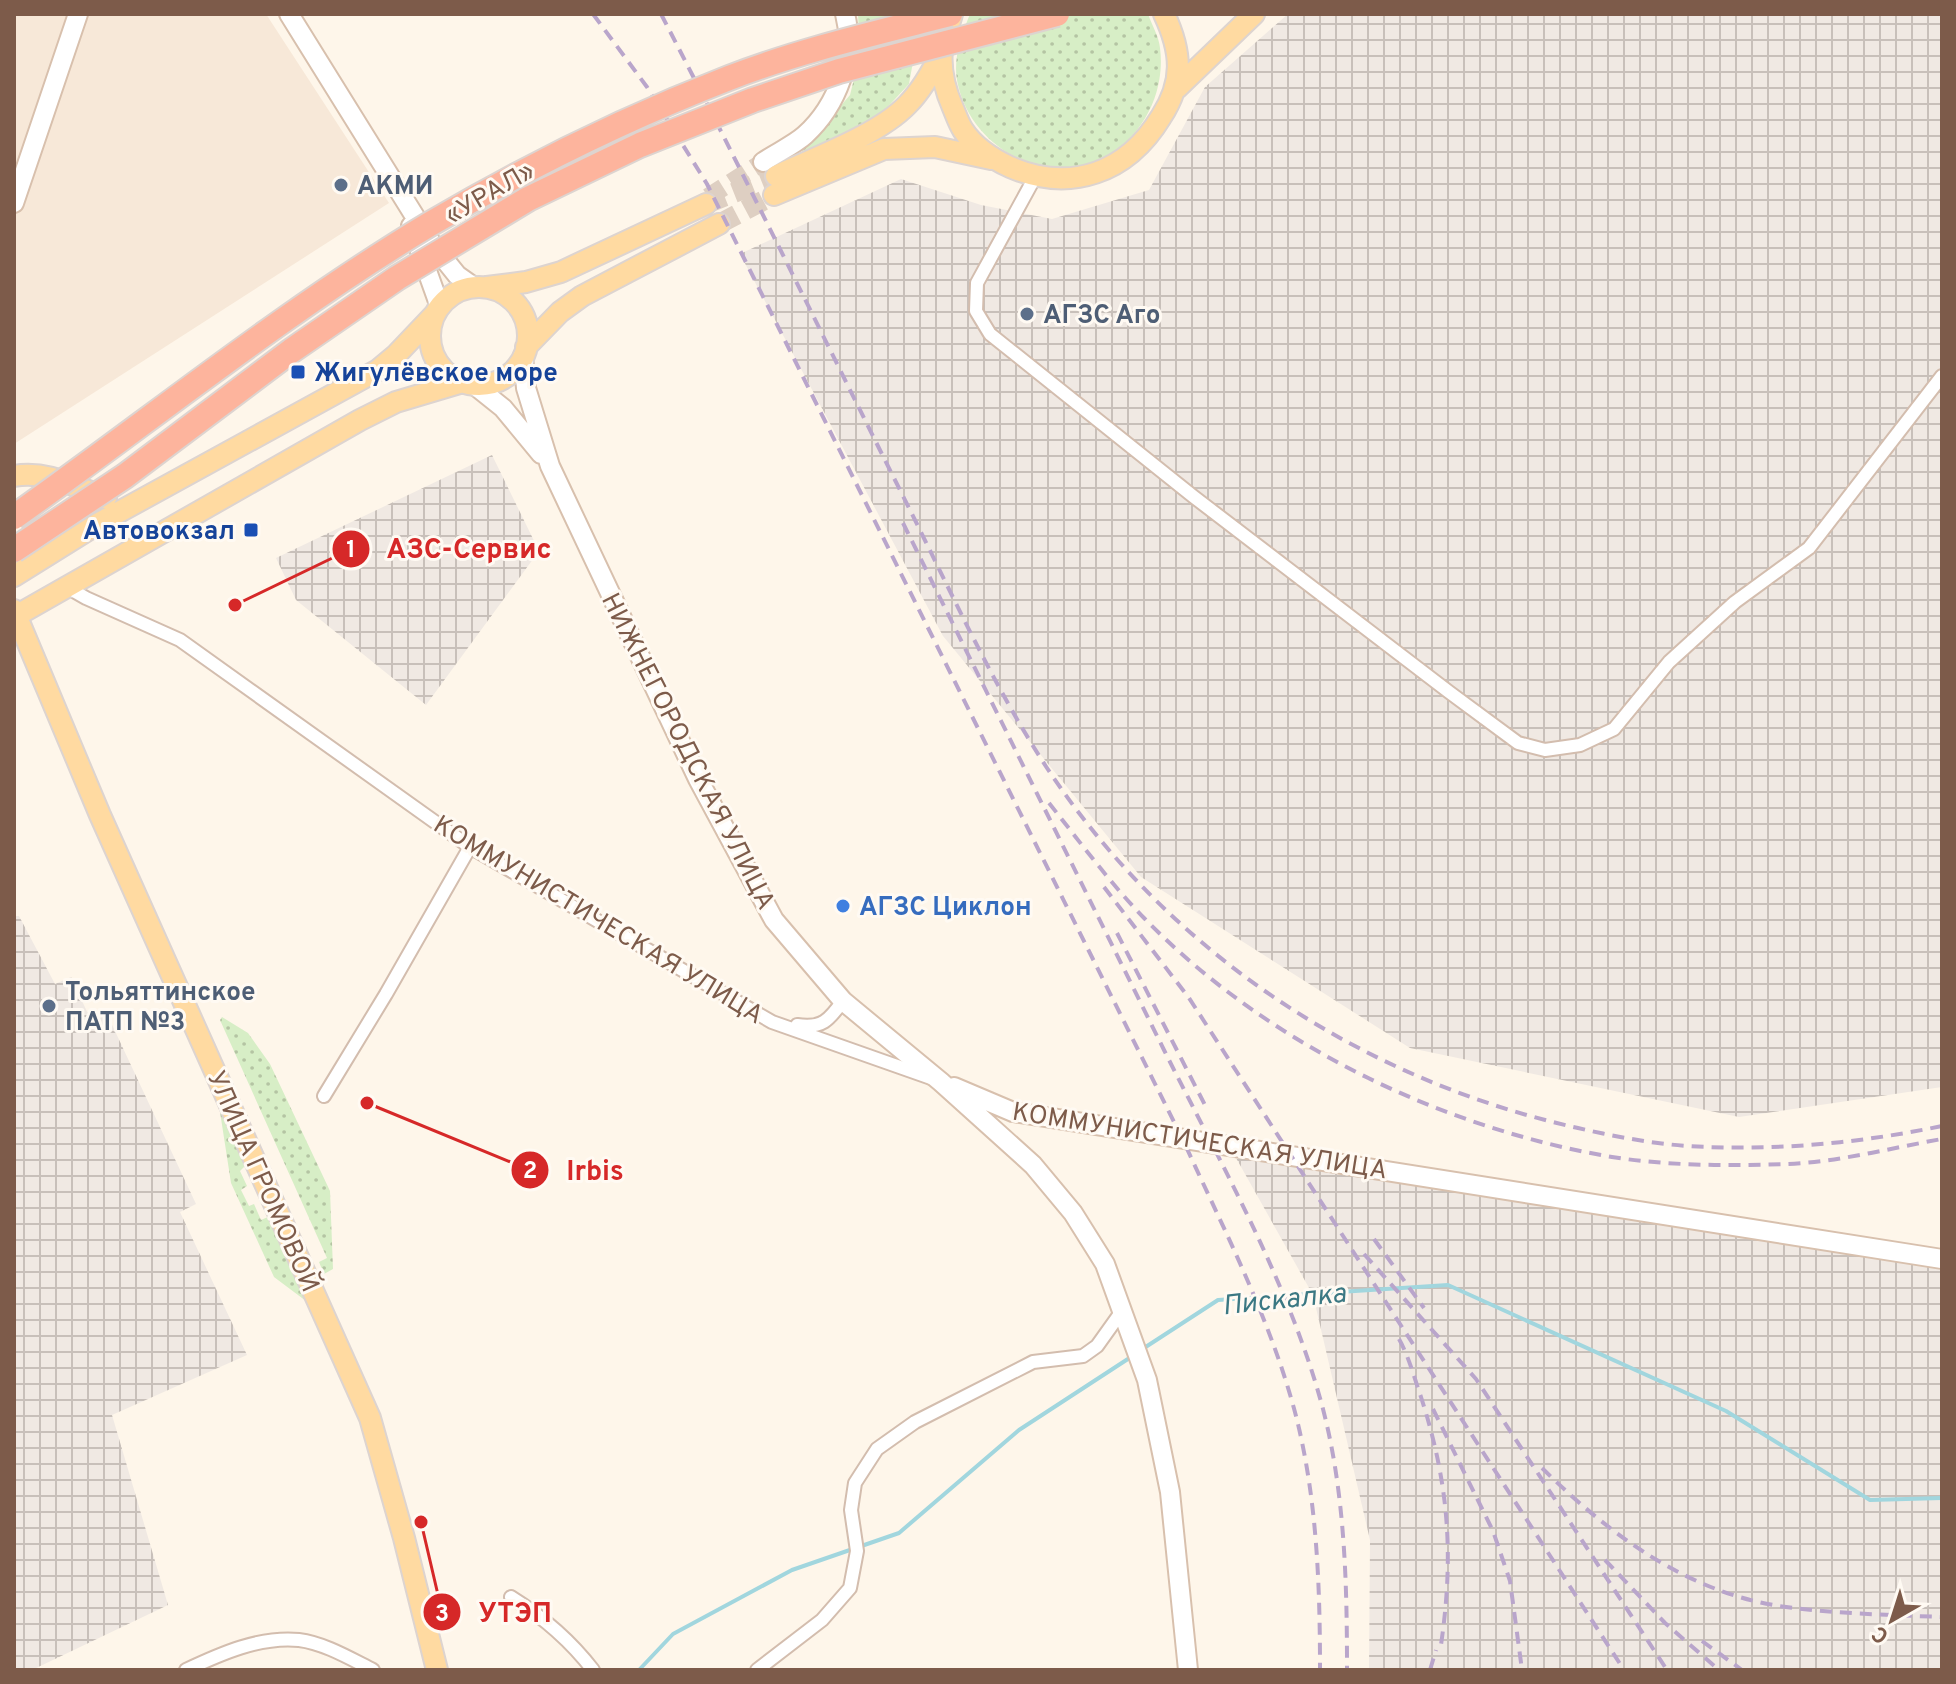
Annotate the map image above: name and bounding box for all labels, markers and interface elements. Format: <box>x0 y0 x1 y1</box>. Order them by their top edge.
street label: «УРАЛ» <box>440 155 541 233</box>
place label: АКМИ <box>357 171 433 204</box>
marker: АКМИ <box>332 176 350 194</box>
place label: АГЗС Аго <box>1043 300 1161 333</box>
marker: АГЗС Аго <box>1018 305 1036 323</box>
place label: Жигулёвское море <box>314 358 558 391</box>
marker: Жигулёвское море <box>289 363 307 381</box>
place label: Автовокзал <box>83 516 235 549</box>
marker: Автовокзал <box>242 521 260 539</box>
callout: АЗС-Сервис <box>331 523 568 575</box>
text: АЗС-Сервис <box>386 533 552 569</box>
text: 1 <box>346 536 356 566</box>
street label: НИЖНЕГОРОДСКАЯ УЛИЦА <box>592 588 781 916</box>
street label: КОММУНИСТИЧЕСКАЯ УЛИЦА <box>427 809 769 1033</box>
place label: АГЗС Циклон <box>859 892 1032 925</box>
marker: АГЗС Циклон <box>834 897 852 915</box>
place label: Тольяттинское ПАТП №3 <box>65 977 256 1040</box>
marker: Тольяттинское ПАТП №3 <box>40 997 58 1015</box>
street label: УЛИЦА ГРОМОВОЙ <box>198 1065 327 1298</box>
street label: КОММУНИСТИЧЕСКАЯ УЛИЦА <box>1010 1096 1390 1188</box>
callout: Irbis <box>510 1144 639 1196</box>
text: Irbis <box>566 1155 624 1191</box>
text: 2 <box>523 1157 537 1187</box>
water label: Пискалка <box>1221 1277 1349 1325</box>
north arrow <box>1852 1580 1932 1660</box>
callout: УТЭП <box>422 1586 568 1638</box>
text: УТЭП <box>478 1597 552 1633</box>
text: 3 <box>435 1600 449 1630</box>
text: С <box>1867 1619 1895 1649</box>

